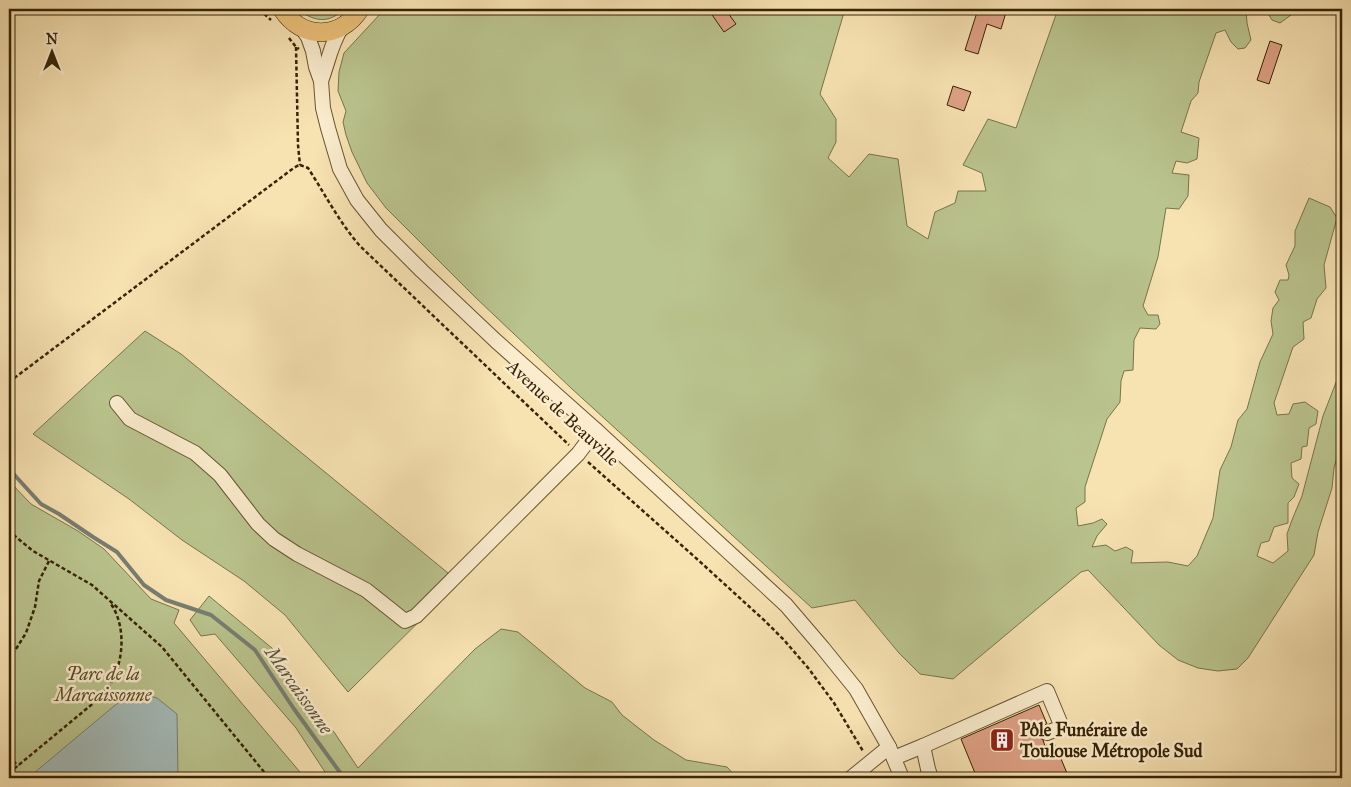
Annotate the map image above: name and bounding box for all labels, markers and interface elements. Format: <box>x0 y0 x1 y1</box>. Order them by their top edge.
north arrow <box>28 28 78 78</box>
text: N <box>46 31 58 48</box>
street label: Avenue de Beauville <box>501 355 624 471</box>
water label: Marcaissonne <box>259 640 338 739</box>
park label: Parc de la Marcaissonne <box>53 663 153 706</box>
place label: Pôle Funéraire de Toulouse Métropole Sud <box>1019 719 1204 763</box>
building icon: Pôle Funéraire de Toulouse Métropole Sud <box>989 727 1015 753</box>

